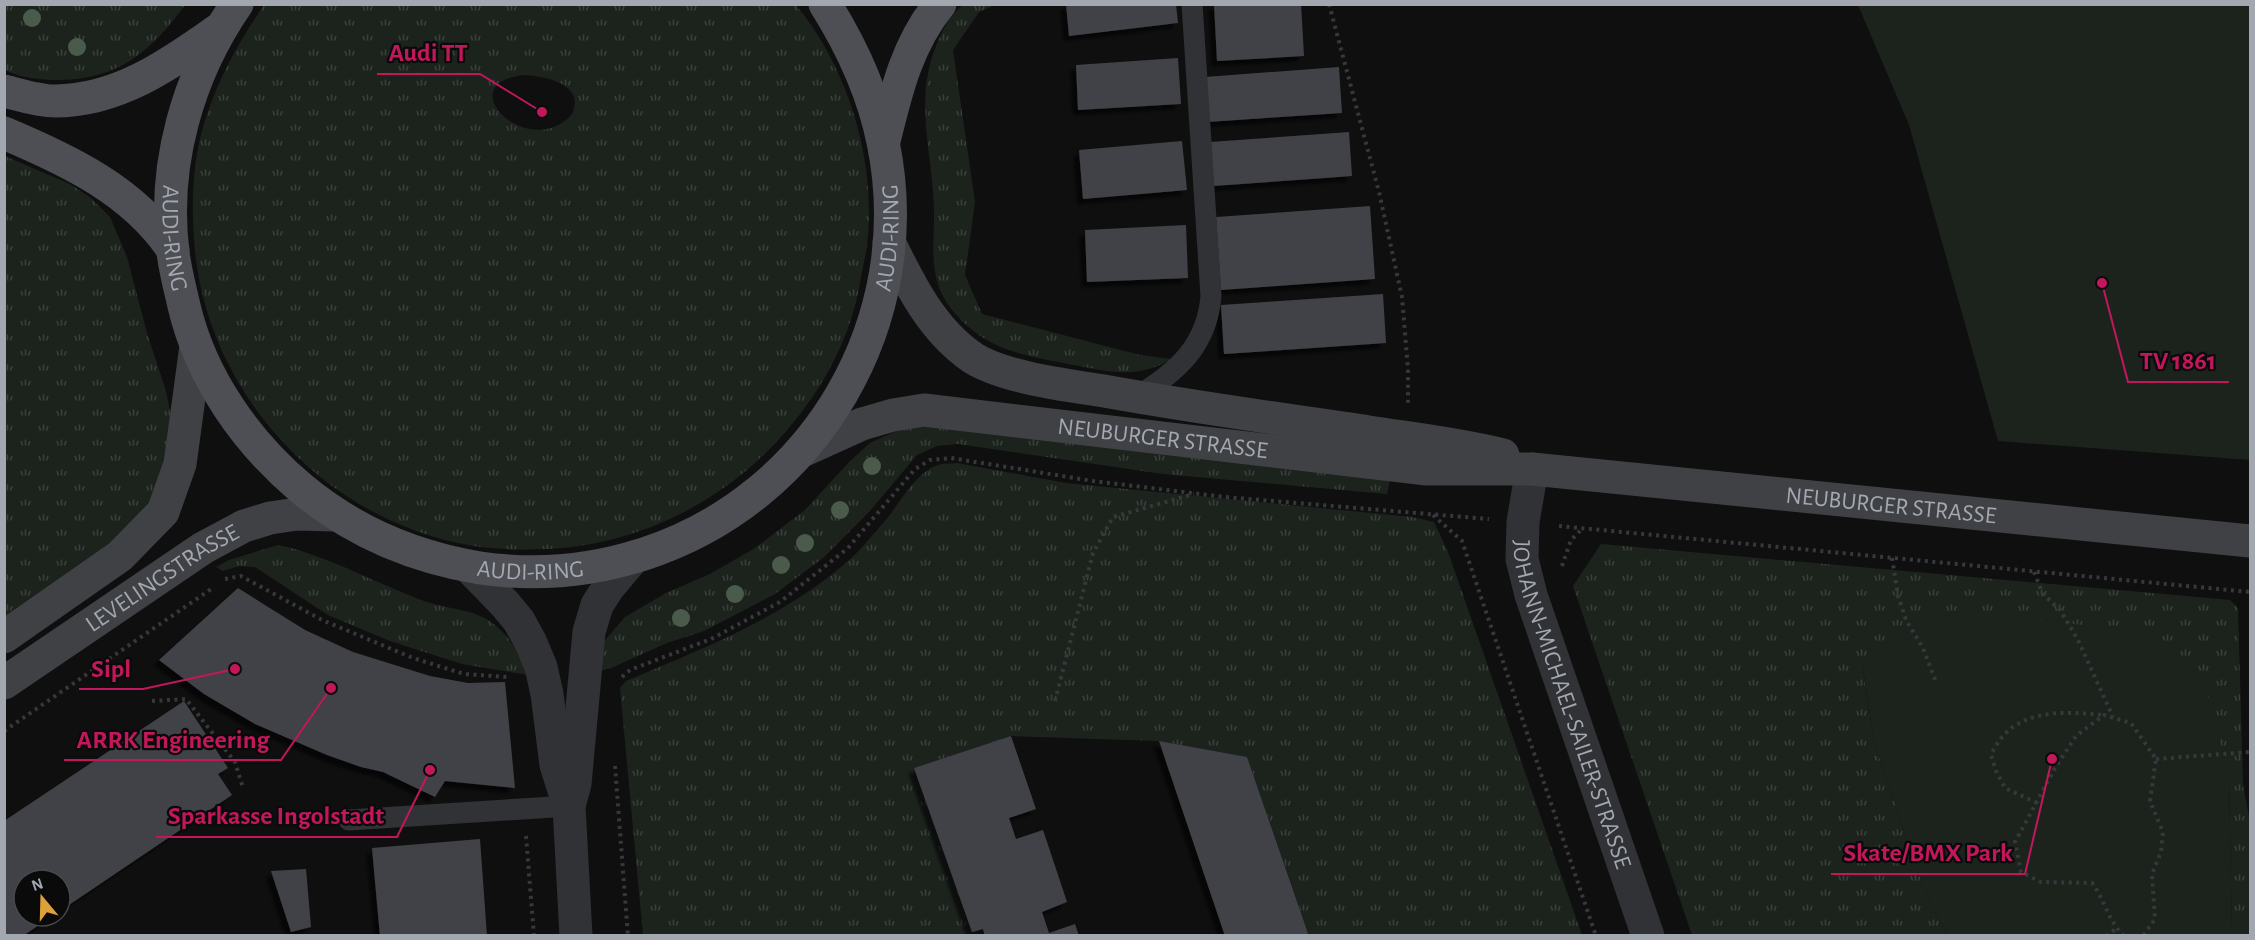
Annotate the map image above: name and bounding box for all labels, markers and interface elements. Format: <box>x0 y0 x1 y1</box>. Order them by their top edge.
callout: Audi TT <box>377 30 480 74</box>
text: Audi TT <box>388 40 468 66</box>
street label: AUDI-RING <box>157 184 191 294</box>
street label: AUDI-RING <box>871 184 904 293</box>
callout: TV 1861 <box>2128 338 2229 382</box>
text: TV 1861 <box>2140 348 2216 374</box>
street label: NEUBURGER STRASSE <box>1056 415 1269 463</box>
street label: NEUBURGER STRASSE <box>1785 484 1998 529</box>
street label: LEVELINGSTRASSE <box>82 520 243 637</box>
street label: JOHANN-MICHAEL-SAILER-STRASSE <box>1509 540 1635 872</box>
street label: AUDI-RING <box>476 557 585 585</box>
callout: Sipl <box>79 645 143 689</box>
text: Sipl <box>91 656 131 682</box>
callout: ARRK Engineering <box>64 716 281 760</box>
text: ARRK Engineering <box>77 727 270 753</box>
callout: Sparkasse Ingolstadt <box>156 793 397 837</box>
text: Sparkasse Ingolstadt <box>168 803 384 829</box>
callout: Skate/BMX Park <box>1831 830 2025 874</box>
text: Skate/BMX Park <box>1843 840 2013 866</box>
north arrow <box>12 868 72 928</box>
text: N <box>30 875 45 894</box>

